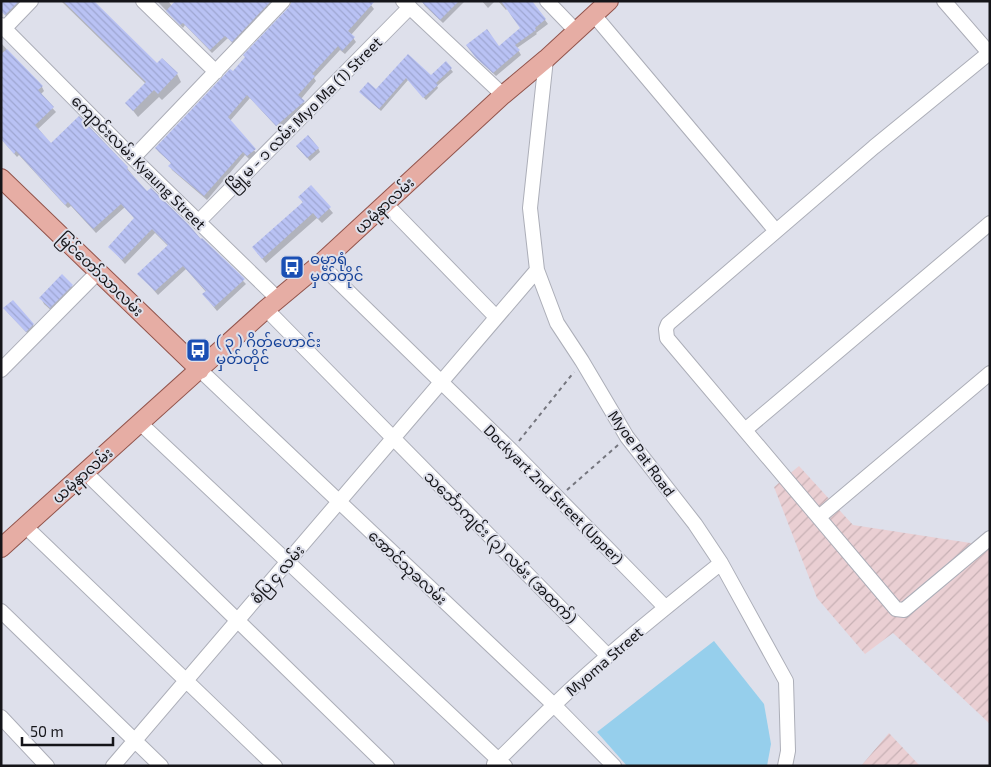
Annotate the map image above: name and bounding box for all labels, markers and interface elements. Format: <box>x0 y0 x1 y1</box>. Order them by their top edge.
street label: မြို့မ - ၁ လမ်း Myo Ma (1) Street <box>223 33 388 198</box>
street label: ကျောင်းလမ်း Kyaung Street <box>65 91 210 236</box>
street label: ယမုံနာလမ်း <box>351 173 420 240</box>
street label: မြင်တော်သာလမ်း <box>52 229 148 322</box>
place label: ဓမ္မာရုံ မှတ်တိုင် <box>310 249 364 288</box>
bus stop icon: ဓမ္မာရုံ မှတ်တိုင် <box>279 254 305 280</box>
place label: ( ၃ ) ဂိတ်ဟောင်း မှတ်တိုင် <box>216 332 321 371</box>
bus stop icon: ( ၃ ) ဂိတ်ဟောင်း မှတ်တိုင် <box>185 337 211 363</box>
street label: Myoe Pat Road <box>605 407 679 499</box>
street label: Dockyart 2nd Street (Upper) <box>480 420 628 568</box>
street label: ယမုံနာလမ်း <box>48 443 118 510</box>
street label: သင်္ဘောကျင်း (၃) လမ်း (အထက်) <box>418 467 581 630</box>
street label: အောင်သုခလမ်း <box>362 526 451 611</box>
street label: စံပြ ၄ လမ်း <box>247 541 310 610</box>
street label: Myoma Street <box>562 623 646 699</box>
scale bar <box>22 714 114 746</box>
text: 50 m <box>30 722 64 740</box>

